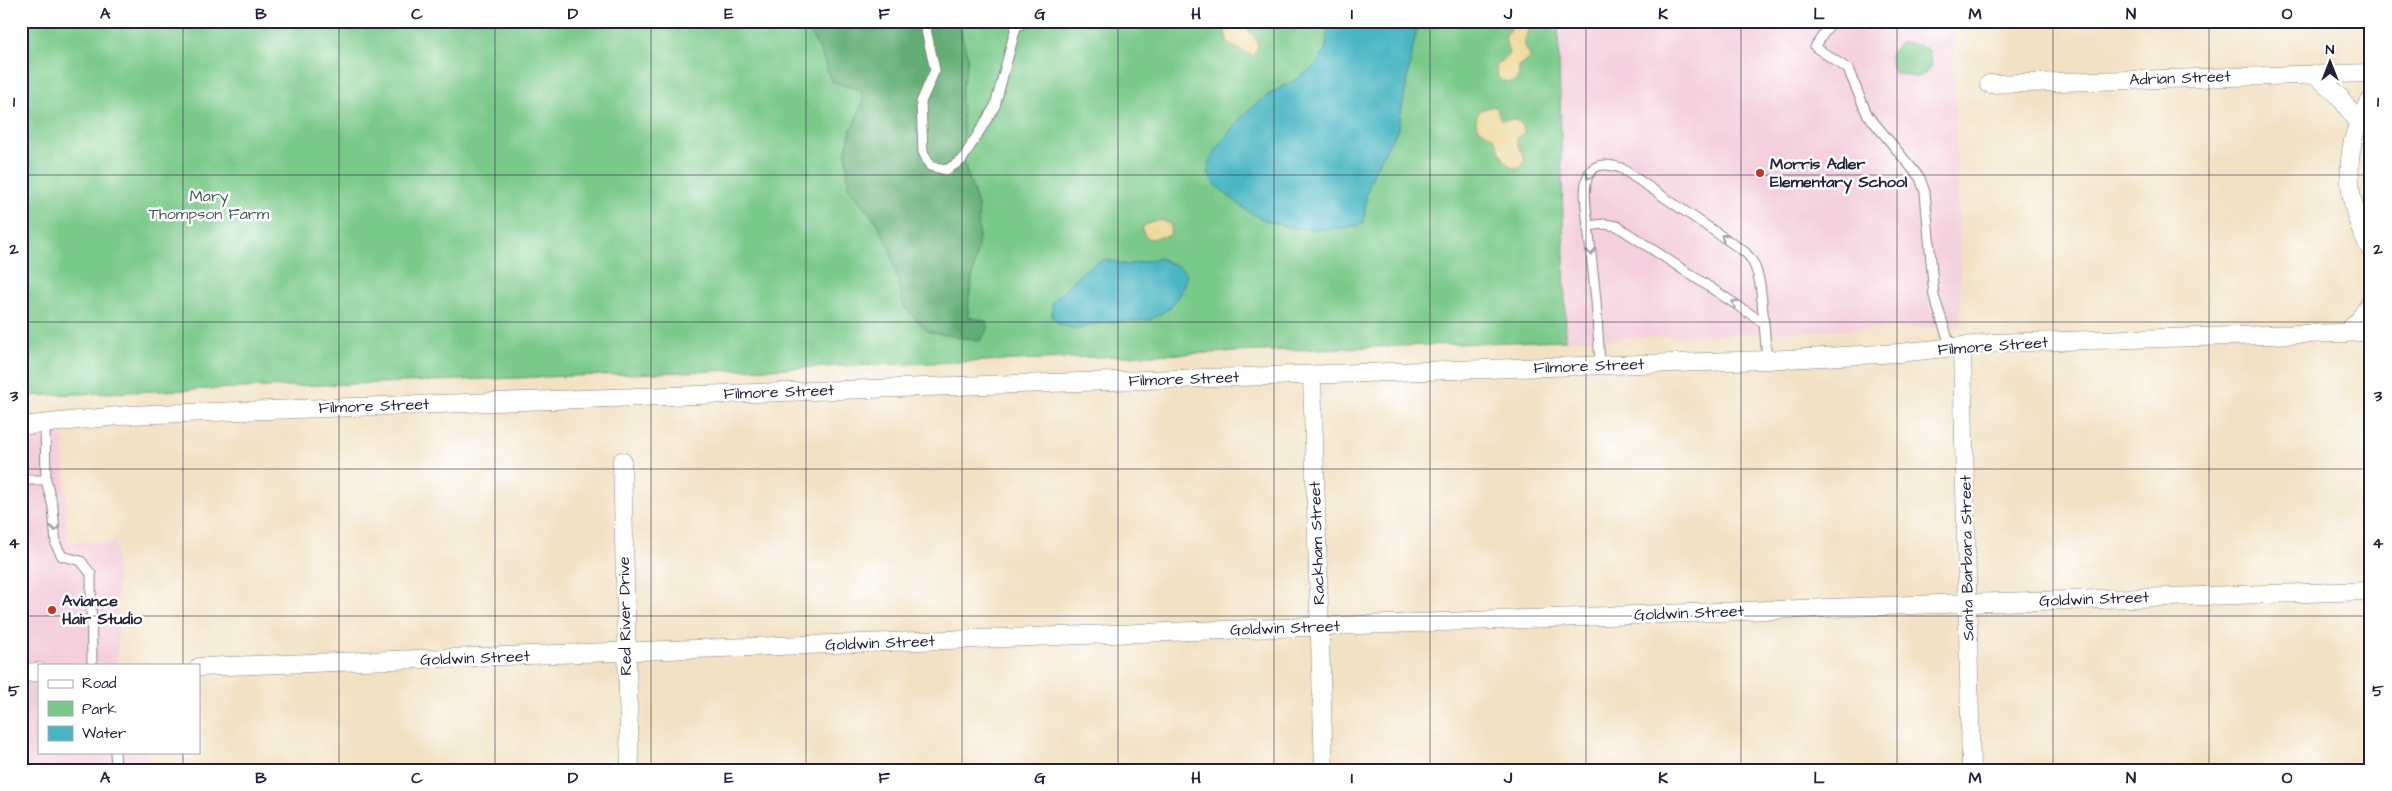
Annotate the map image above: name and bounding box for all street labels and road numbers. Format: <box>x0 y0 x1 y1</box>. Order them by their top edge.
street label: Adrian Street <box>2129 65 2232 91</box>
street label: Filmore Street <box>1937 331 2050 361</box>
street label: Filmore Street <box>1533 353 1645 379</box>
street label: Filmore Street <box>1128 366 1240 392</box>
street label: Filmore Street <box>723 379 835 405</box>
street label: Filmore Street <box>318 393 430 419</box>
street label: Santa Barbara Street <box>1955 474 1979 641</box>
street label: Rackham Street <box>1304 480 1330 605</box>
street label: Red River Drive <box>613 556 637 676</box>
street label: Goldwin Street <box>2039 586 2150 612</box>
street label: Goldwin Street <box>1634 600 1745 626</box>
street label: Goldwin Street <box>1230 615 1341 641</box>
street label: Goldwin Street <box>825 630 936 656</box>
street label: Goldwin Street <box>420 645 531 671</box>

